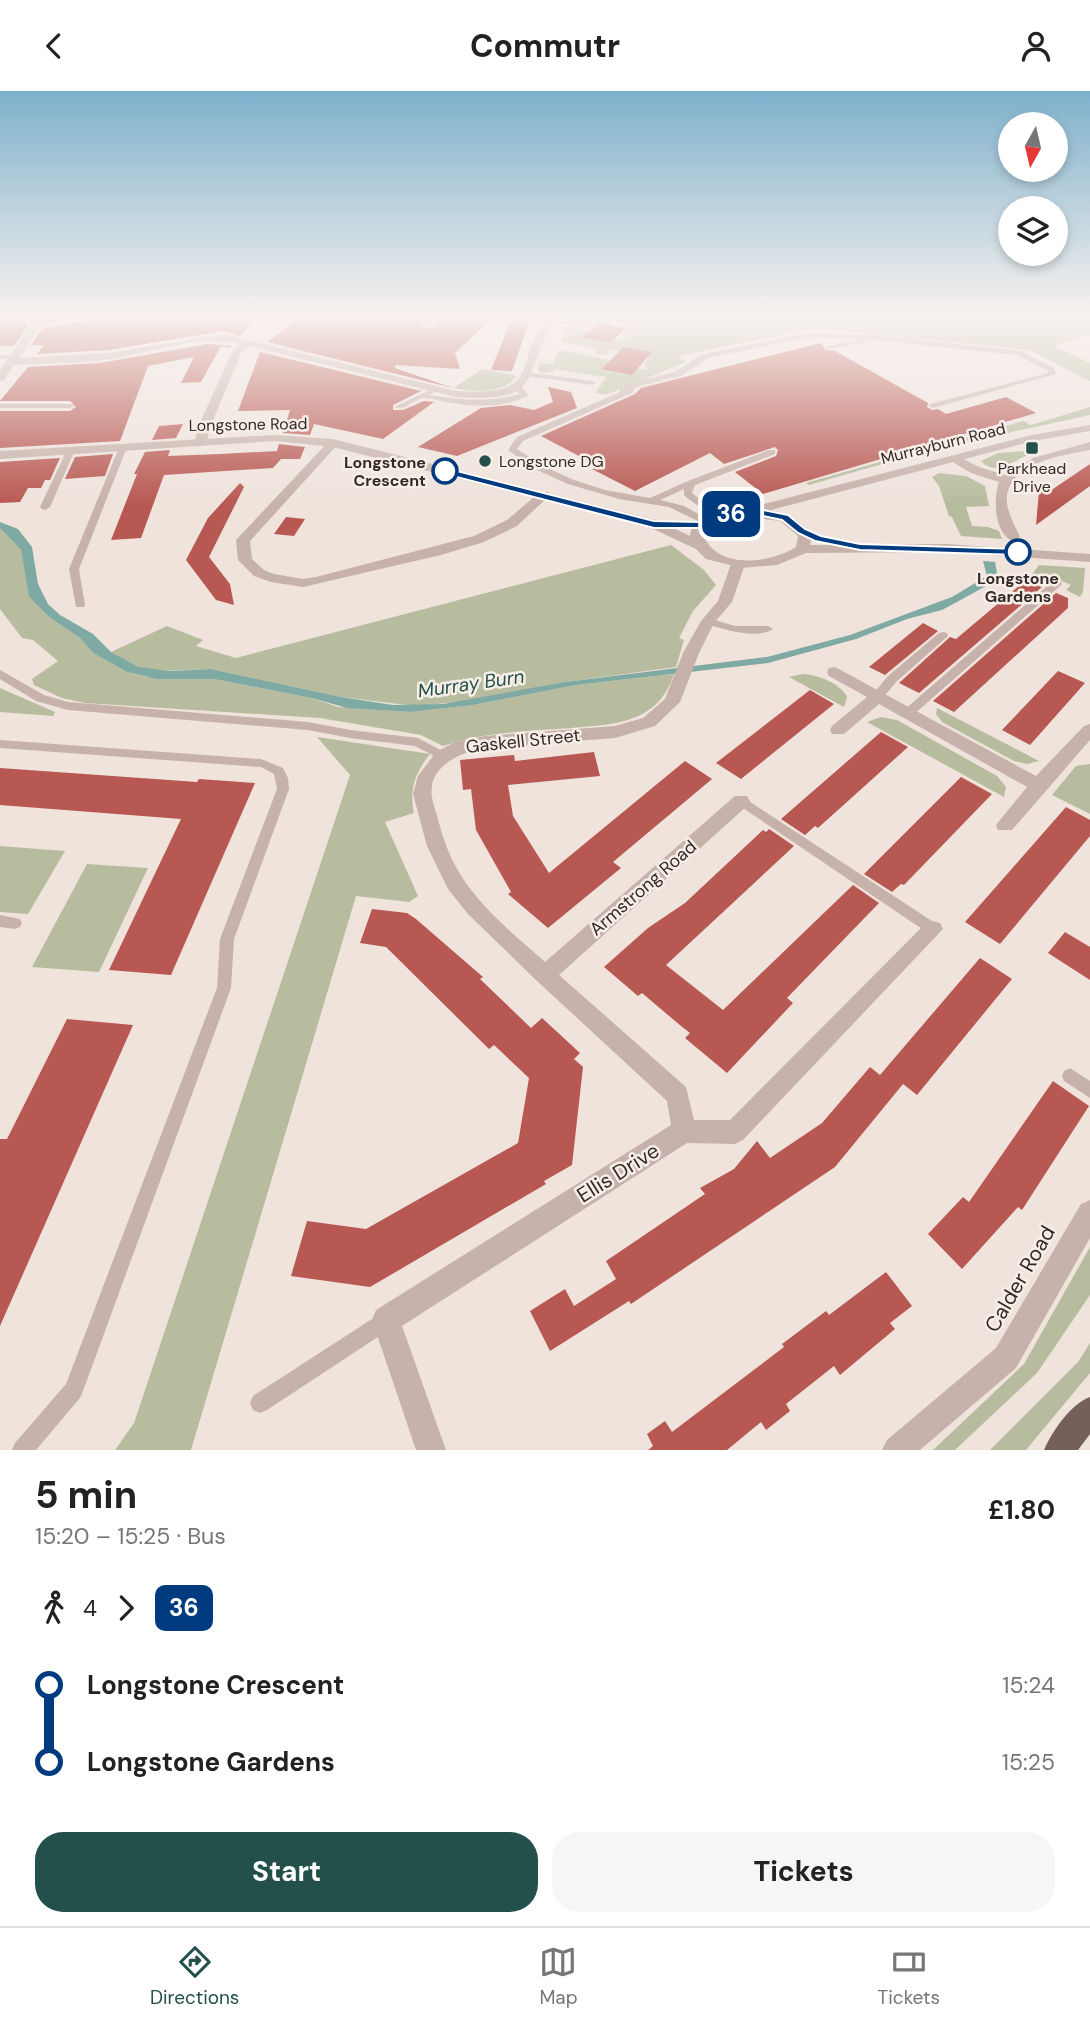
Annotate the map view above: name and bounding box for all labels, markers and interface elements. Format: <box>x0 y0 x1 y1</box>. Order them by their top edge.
text: Commutr <box>470 25 620 67</box>
icon: back <box>35 27 73 65</box>
icon: person <box>1017 27 1055 65</box>
north arrow <box>998 112 1068 182</box>
map controls <box>998 112 1068 266</box>
button: layers <box>998 196 1068 266</box>
street label: Longstone Road <box>188 413 308 436</box>
street label: Murrayburn Road <box>879 418 1008 469</box>
marker: Parkhead Drive <box>1024 440 1040 456</box>
place label: Longstone DG <box>499 451 604 472</box>
place label: Longstone Crescent <box>344 452 426 491</box>
marker: Longstone DG <box>477 453 493 469</box>
marker: Longstone Crescent <box>432 458 458 484</box>
place label: Parkhead Drive <box>998 458 1066 497</box>
line badge: 36 <box>700 491 762 537</box>
text: 36 <box>716 498 746 529</box>
marker: Longstone Gardens <box>1005 539 1031 565</box>
place label: Longstone Gardens <box>977 568 1059 607</box>
water label: Murray Burn <box>416 664 526 703</box>
street label: Gaskell Street <box>465 723 581 759</box>
street label: Armstrong Road <box>584 835 702 941</box>
street label: Ellis Drive <box>572 1137 665 1209</box>
street label: Calder Road <box>978 1221 1062 1337</box>
text: 5 min <box>35 1470 137 1520</box>
text: £1.80 <box>988 1493 1055 1527</box>
text: 15:20 – 15:25 · Bus <box>35 1521 226 1551</box>
icon: walk <box>35 1589 73 1627</box>
icon: forward <box>107 1589 145 1627</box>
text: 36 <box>169 1592 199 1623</box>
text: 4 <box>83 1593 97 1623</box>
text: Longstone Crescent <box>87 1668 344 1702</box>
text: 15:24 <box>1002 1670 1055 1700</box>
text: Longstone Gardens <box>87 1745 335 1779</box>
text: 15:25 <box>1002 1747 1055 1777</box>
button: Start <box>35 1832 538 1912</box>
button: Tickets <box>552 1832 1055 1912</box>
tab: Directions <box>150 1943 239 2010</box>
tab: Map <box>539 1943 578 2010</box>
tab: Tickets <box>878 1943 940 2010</box>

